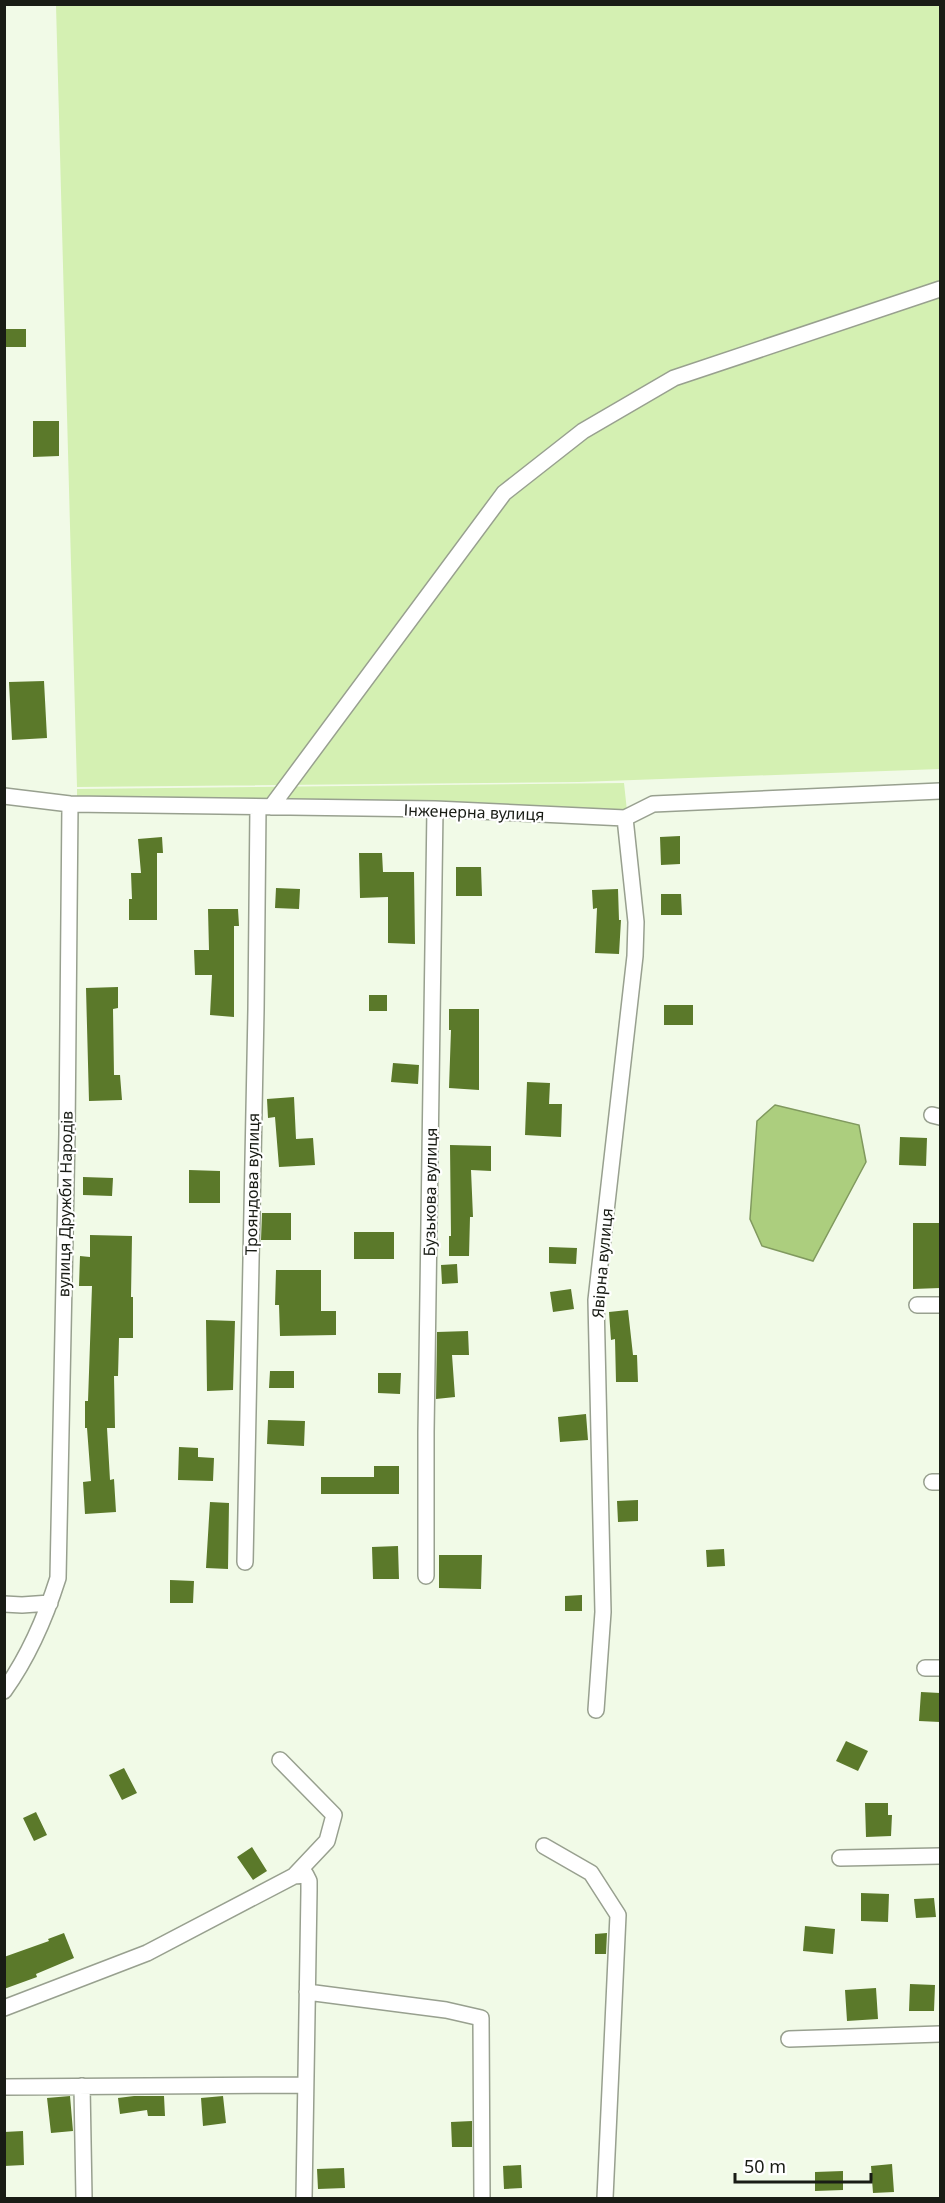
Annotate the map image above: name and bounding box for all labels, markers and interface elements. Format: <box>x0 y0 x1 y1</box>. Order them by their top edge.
street label: Інженерна вулиця <box>403 799 545 825</box>
street label: вулиця Дружби Народів <box>52 1111 78 1297</box>
street label: Трояндова вулиця <box>240 1113 264 1255</box>
street label: Бузькова вулиця <box>418 1127 442 1257</box>
street label: Явірна вулиця <box>586 1207 618 1319</box>
scale bar <box>735 2146 872 2184</box>
text: 50 m <box>744 2154 786 2178</box>

